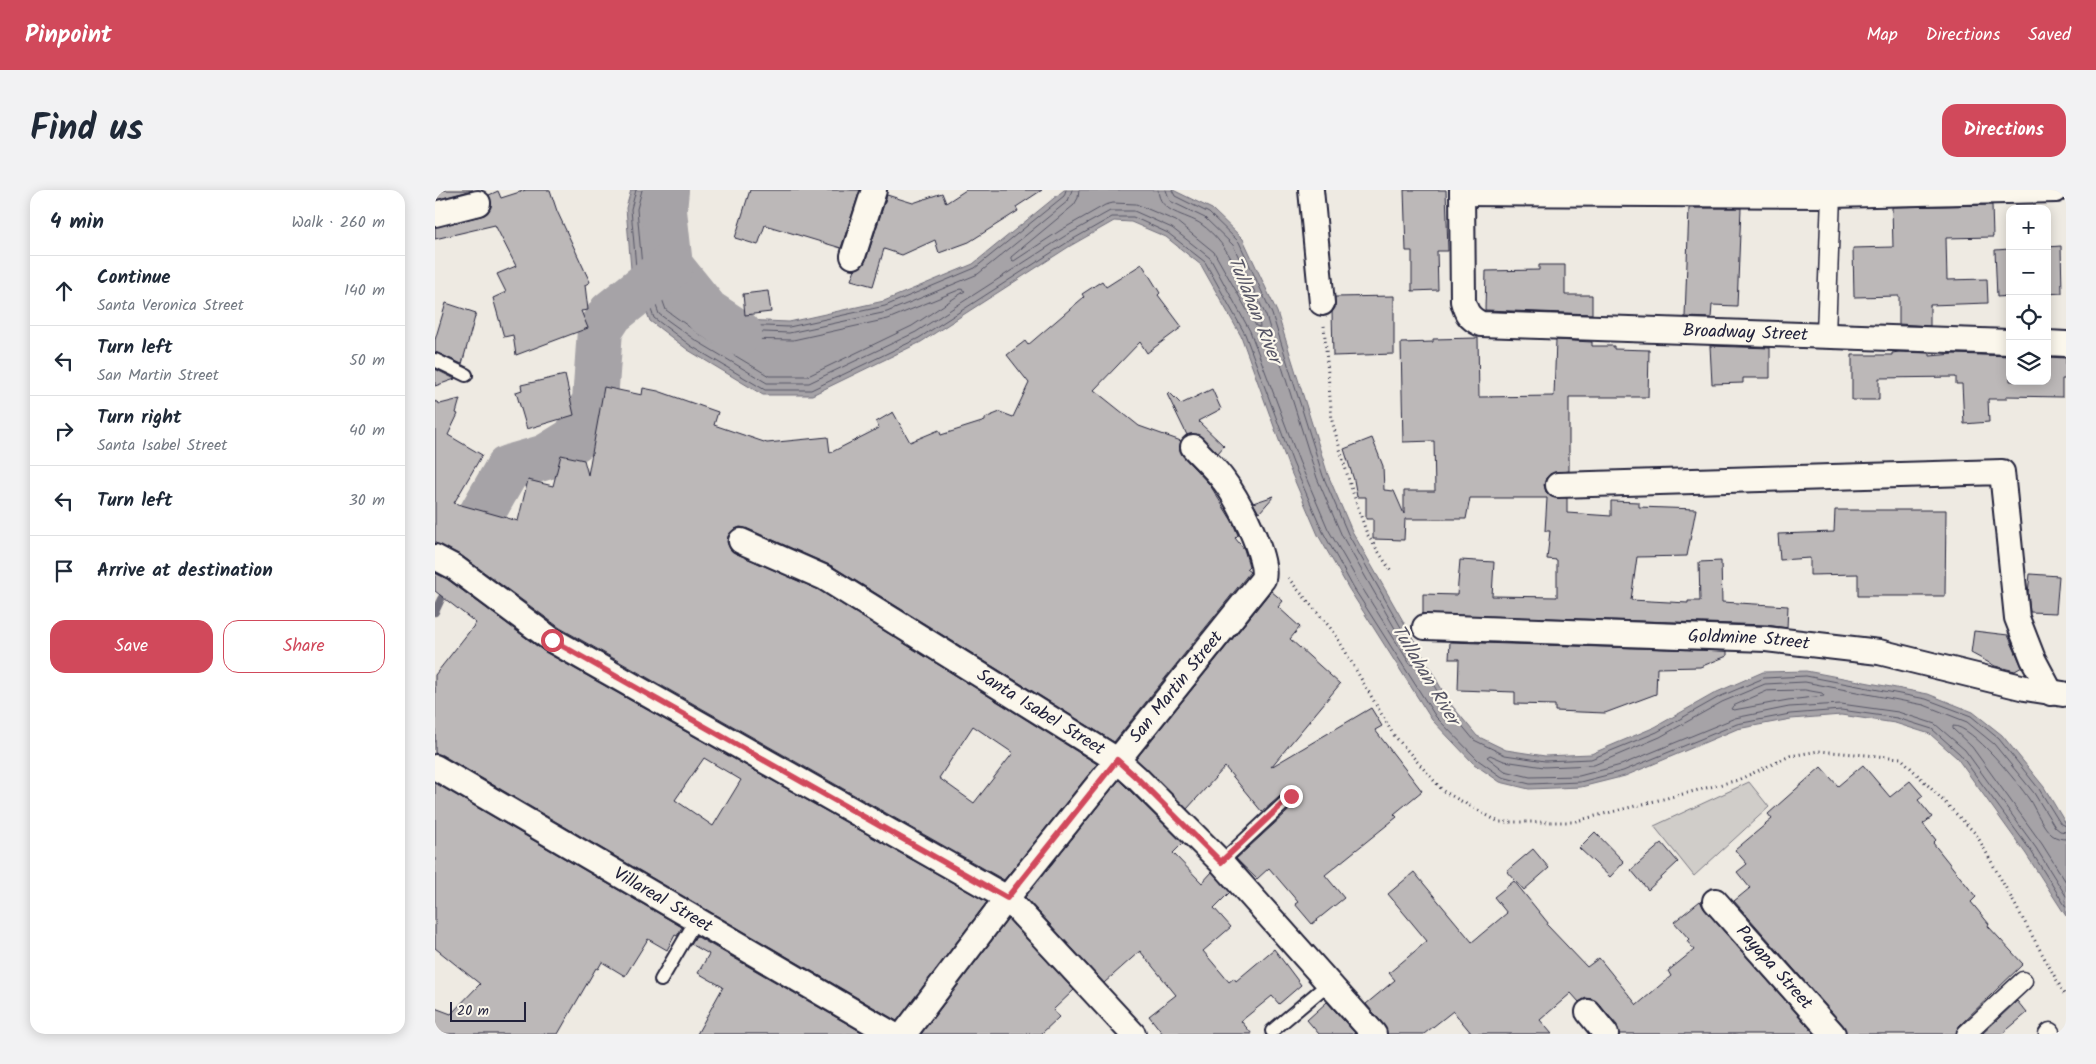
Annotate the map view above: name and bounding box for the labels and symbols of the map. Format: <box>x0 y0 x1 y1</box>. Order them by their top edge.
water label: Tullahan River <box>1219 252 1290 371</box>
street label: Broadway Street <box>1682 316 1809 350</box>
water label: Tullahan River <box>1383 619 1469 734</box>
street label: Goldmine Street <box>1687 622 1812 659</box>
street label: San Martin Street <box>1122 624 1231 750</box>
route start <box>541 629 564 652</box>
street label: Santa Isabel Street <box>971 661 1112 764</box>
route end <box>1280 785 1303 808</box>
street label: Villareal Street <box>608 860 719 941</box>
street label: Payapa Street <box>1728 919 1820 1017</box>
scale bar <box>450 999 526 1022</box>

